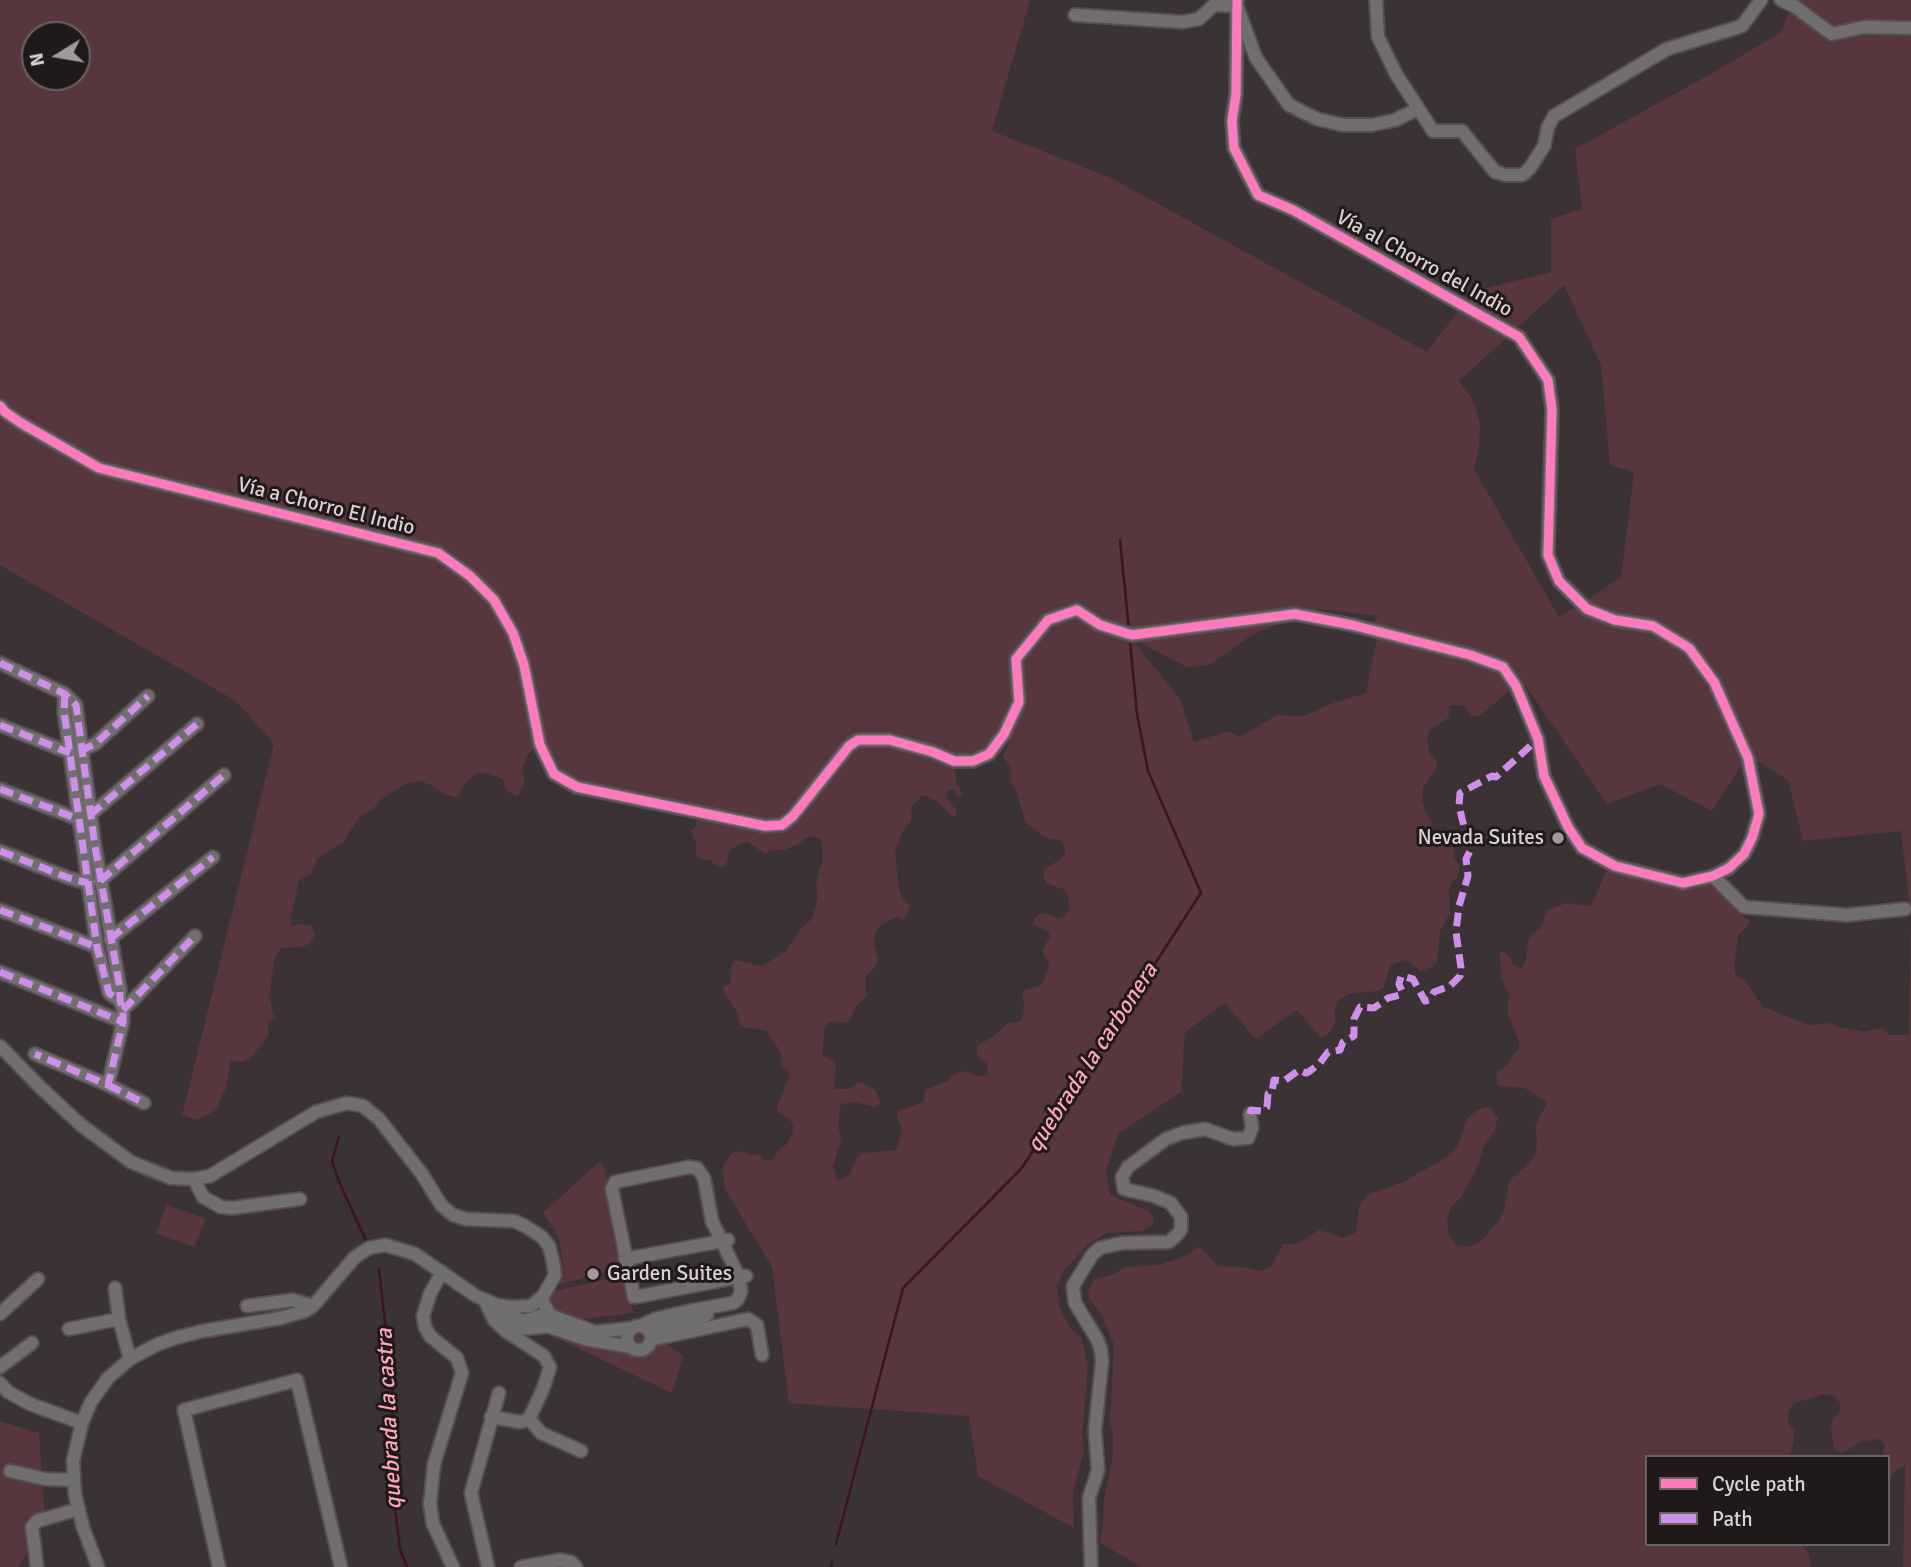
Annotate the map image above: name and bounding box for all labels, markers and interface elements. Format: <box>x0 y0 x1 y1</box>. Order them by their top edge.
north arrow <box>21 21 91 91</box>
text: N <box>24 51 50 68</box>
street label: Vía al Chorro del Indio <box>1331 205 1517 323</box>
street label: Vía a Chorro El Indio <box>235 473 417 541</box>
place label: Nevada Suites <box>1417 825 1544 851</box>
marker: Nevada Suites <box>1550 830 1566 846</box>
water label: quebrada la carbonera <box>1022 958 1164 1158</box>
place label: Garden Suites <box>607 1261 732 1287</box>
marker: Garden Suites <box>585 1266 601 1282</box>
water label: quebrada la castra <box>371 1328 409 1510</box>
legend <box>1645 1455 1890 1546</box>
text: Cycle path <box>1712 1471 1806 1497</box>
text: Path <box>1712 1506 1753 1532</box>

